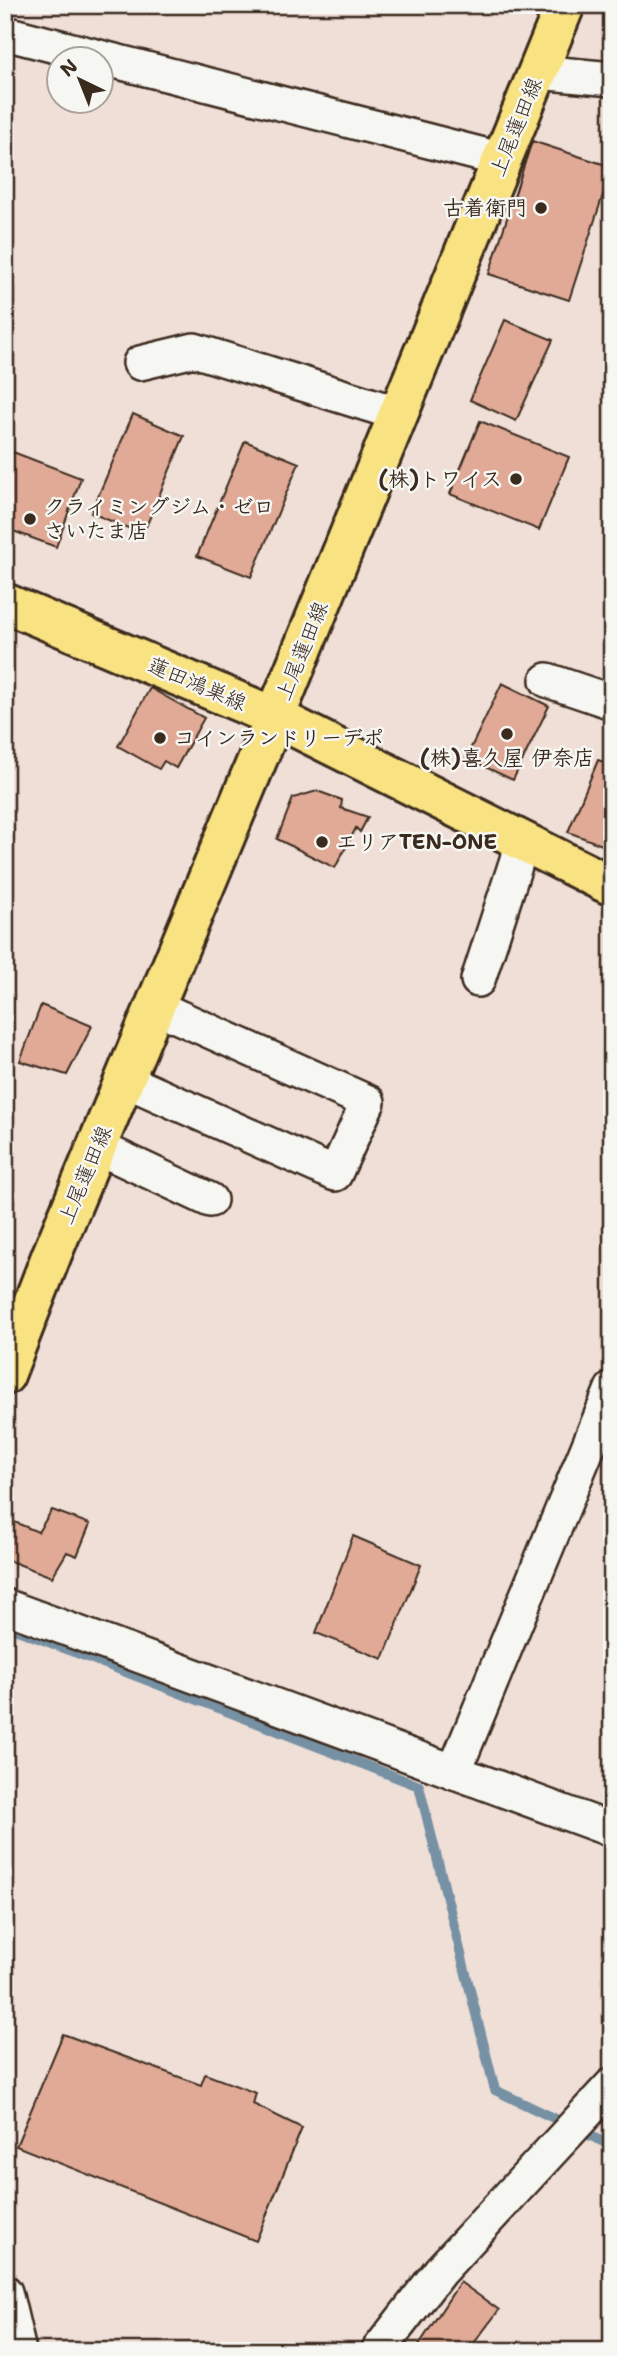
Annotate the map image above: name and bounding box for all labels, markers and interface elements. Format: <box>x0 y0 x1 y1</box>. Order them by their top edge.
north arrow <box>46 46 116 116</box>
text: N <box>55 54 83 82</box>
street label: 上尾蓮田線 <box>483 73 549 181</box>
place label: 古着衛門 <box>443 194 527 222</box>
marker: 古着衛門 <box>533 200 549 216</box>
place label: (株)トワイス <box>378 465 502 493</box>
marker: (株)トワイス <box>508 471 524 487</box>
place label: クライミングジム・ゼロ さいたま店 <box>44 493 274 545</box>
marker: クライミングジム・ゼロ さいたま店 <box>22 511 38 527</box>
street label: 上尾蓮田線 <box>269 597 335 705</box>
street label: 蓮田鴻巣線 <box>143 651 251 717</box>
place label: コインランドリーデポ <box>174 724 384 752</box>
marker: (株)喜久屋 伊奈店 <box>499 726 515 742</box>
marker: コインランドリーデポ <box>152 730 168 746</box>
place label: (株)喜久屋 伊奈店 <box>420 744 594 772</box>
place label: エリアTEN-ONE <box>336 828 497 856</box>
marker: エリアTEN-ONE <box>314 834 330 850</box>
street label: 上尾蓮田線 <box>52 1121 118 1229</box>

